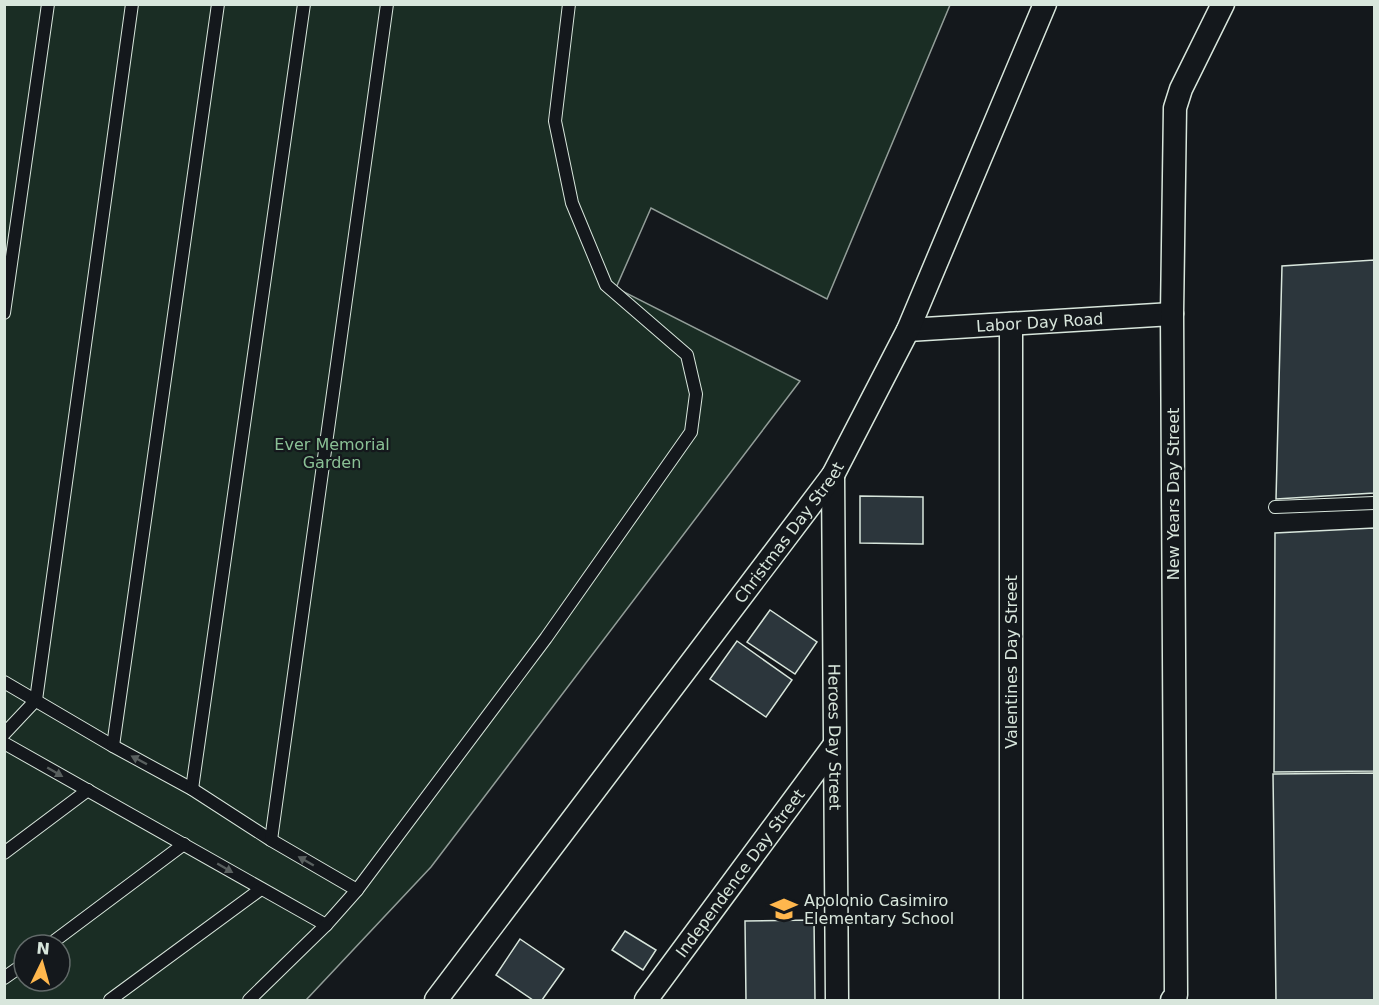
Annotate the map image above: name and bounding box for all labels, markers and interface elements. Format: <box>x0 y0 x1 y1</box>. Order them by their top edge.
street label: Labor Day Road <box>976 309 1104 335</box>
street label: New Years Day Street <box>1164 408 1183 580</box>
park label: Ever Memorial Garden <box>274 435 390 472</box>
street label: Christmas Day Street <box>730 459 848 607</box>
street label: Valentines Day Street <box>1002 575 1021 749</box>
street label: Heroes Day Street <box>825 664 845 810</box>
one-way arrow <box>130 755 147 765</box>
one-way arrow <box>47 766 63 777</box>
street label: Independence Day Street <box>672 785 808 961</box>
one-way arrow <box>298 855 314 866</box>
one-way arrow <box>217 863 234 873</box>
place label: Apolonio Casimiro Elementary School <box>804 891 954 928</box>
school or university icon: Apolonio Casimiro Elementary School <box>769 894 799 924</box>
north arrow <box>12 933 72 993</box>
text: N <box>36 939 51 959</box>

